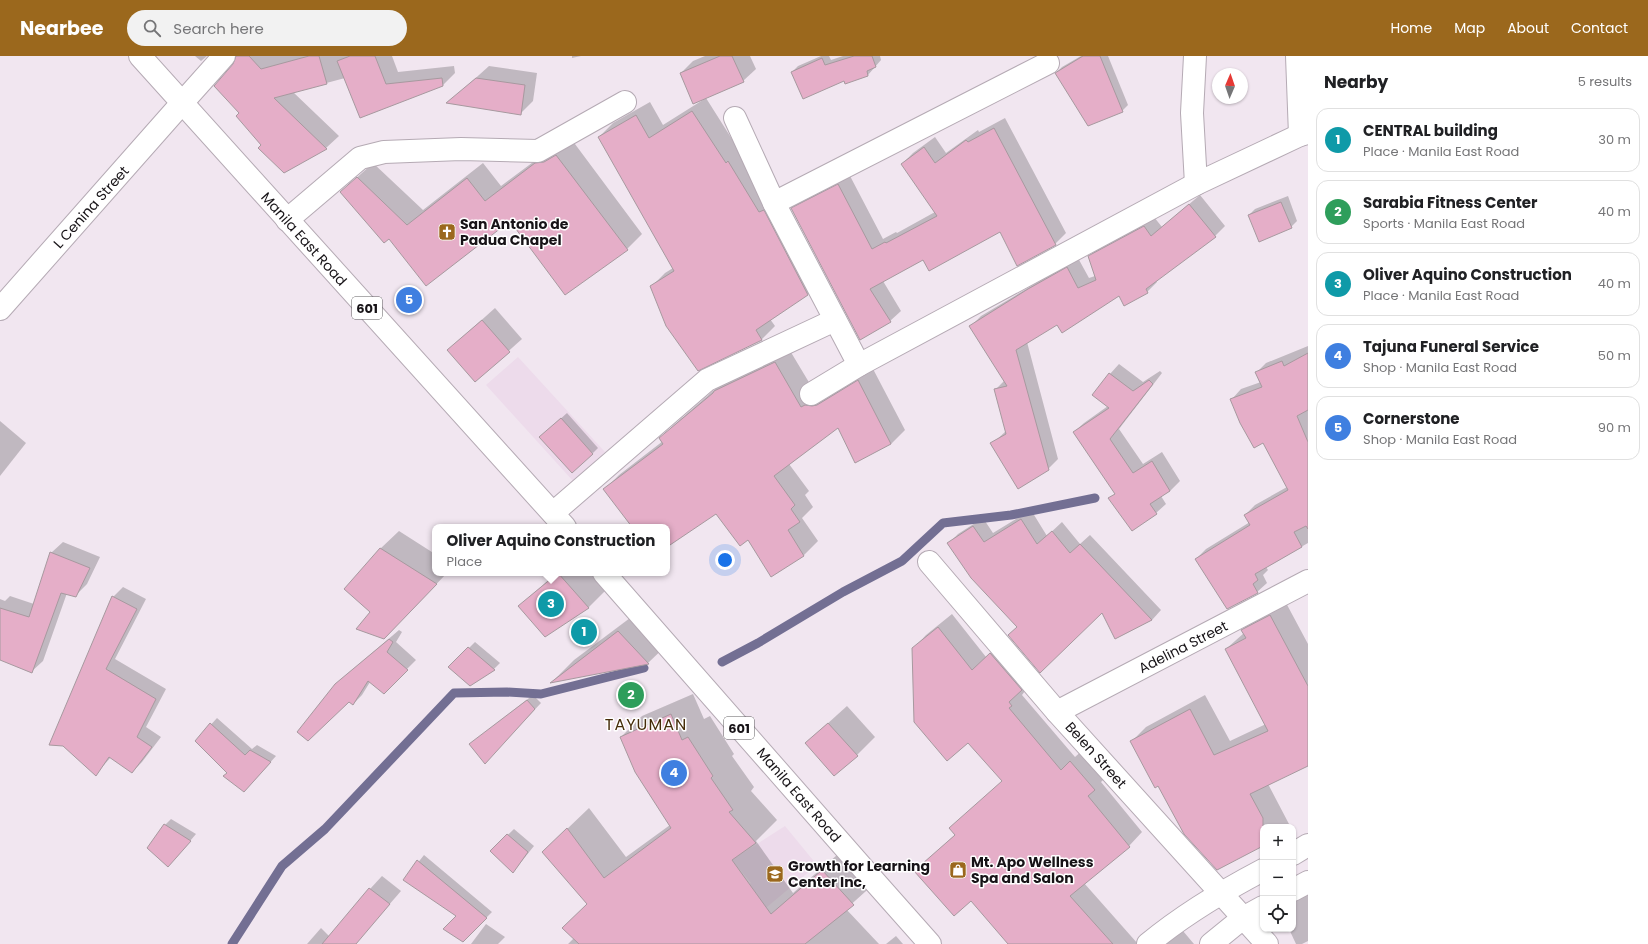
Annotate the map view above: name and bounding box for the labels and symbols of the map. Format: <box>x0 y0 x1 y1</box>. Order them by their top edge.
north arrow <box>1212 68 1248 104</box>
street label: L Cenina Street <box>48 161 134 253</box>
street label: Manila East Road <box>256 188 352 290</box>
place label: San Antonio de Padua Chapel <box>460 214 569 250</box>
church icon: San Antonio de Padua Chapel <box>437 222 457 242</box>
pin: 5 <box>396 285 422 315</box>
road number: 601 <box>352 297 382 319</box>
your location <box>715 550 735 570</box>
pin: 3 <box>538 589 564 619</box>
street label: Adelina Street <box>1135 616 1231 678</box>
pin: 1 <box>571 617 597 647</box>
pin: 2 <box>618 680 644 710</box>
district label: TAYUMAN <box>605 713 687 736</box>
road number: 601 <box>724 717 754 739</box>
street label: Belen Street <box>1061 717 1131 793</box>
street label: Manila East Road <box>752 743 846 847</box>
pin: 4 <box>661 758 687 788</box>
place label: Mt. Apo Wellness Spa and Salon <box>971 852 1094 888</box>
place label: Growth for Learning Center Inc, <box>788 856 930 892</box>
shop icon: Mt. Apo Wellness Spa and Salon <box>948 860 968 880</box>
school or university icon: Growth for Learning Center Inc, <box>765 864 785 884</box>

